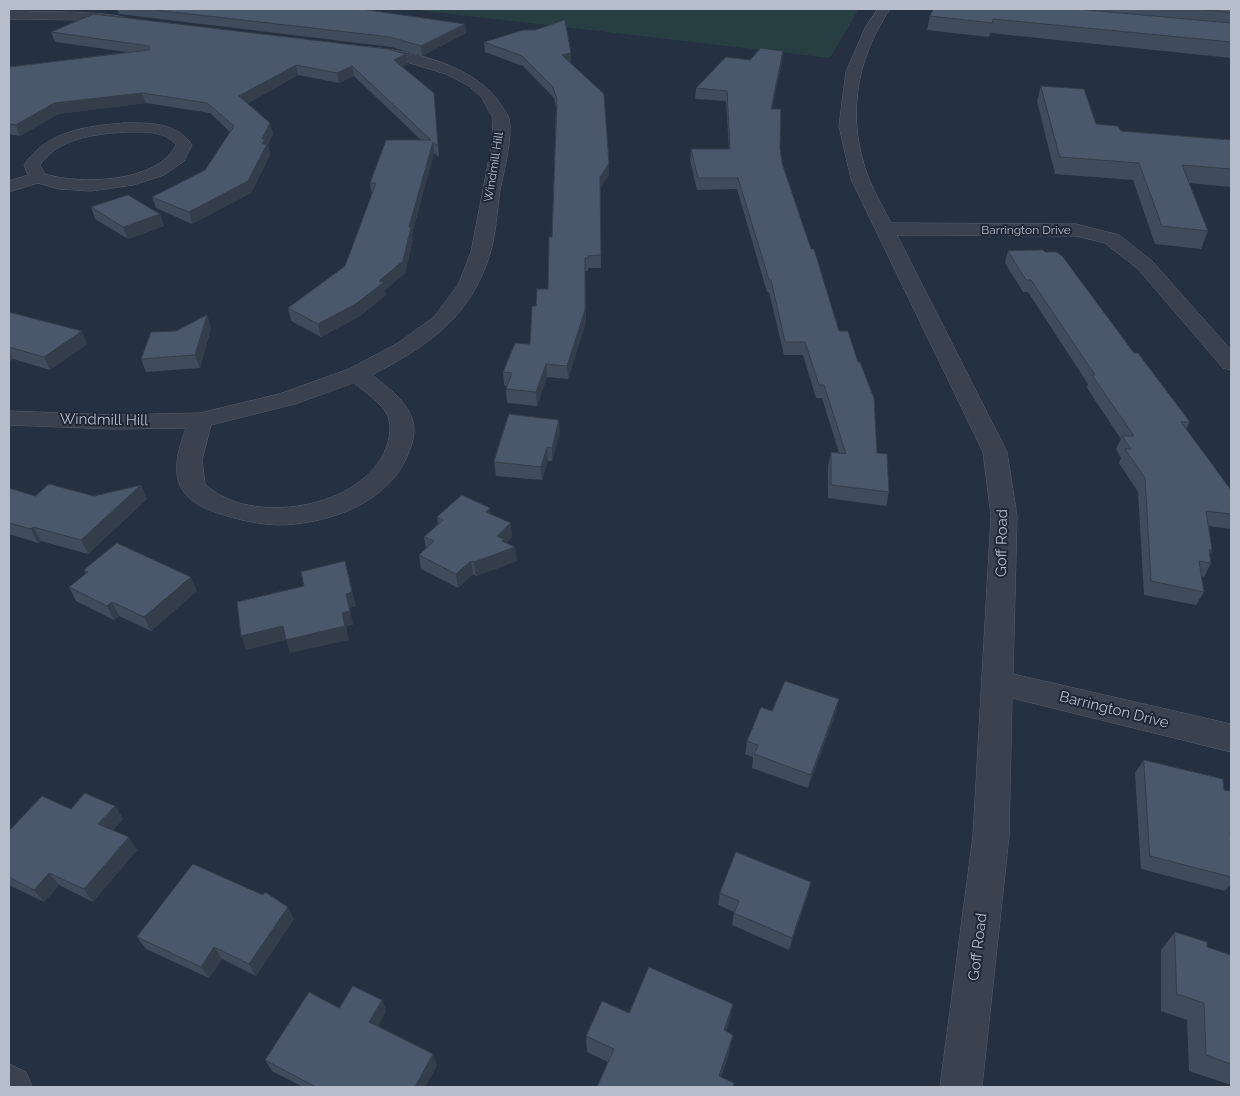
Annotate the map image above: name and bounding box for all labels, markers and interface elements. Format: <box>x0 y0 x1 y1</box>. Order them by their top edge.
street label: Windmill Hill <box>481 131 507 203</box>
street label: Barrington Drive <box>981 223 1071 237</box>
street label: Windmill Hill <box>60 410 148 430</box>
street label: Goff Road <box>992 509 1012 577</box>
street label: Barrington Drive <box>1057 688 1171 732</box>
street label: Goff Road <box>965 912 991 982</box>

